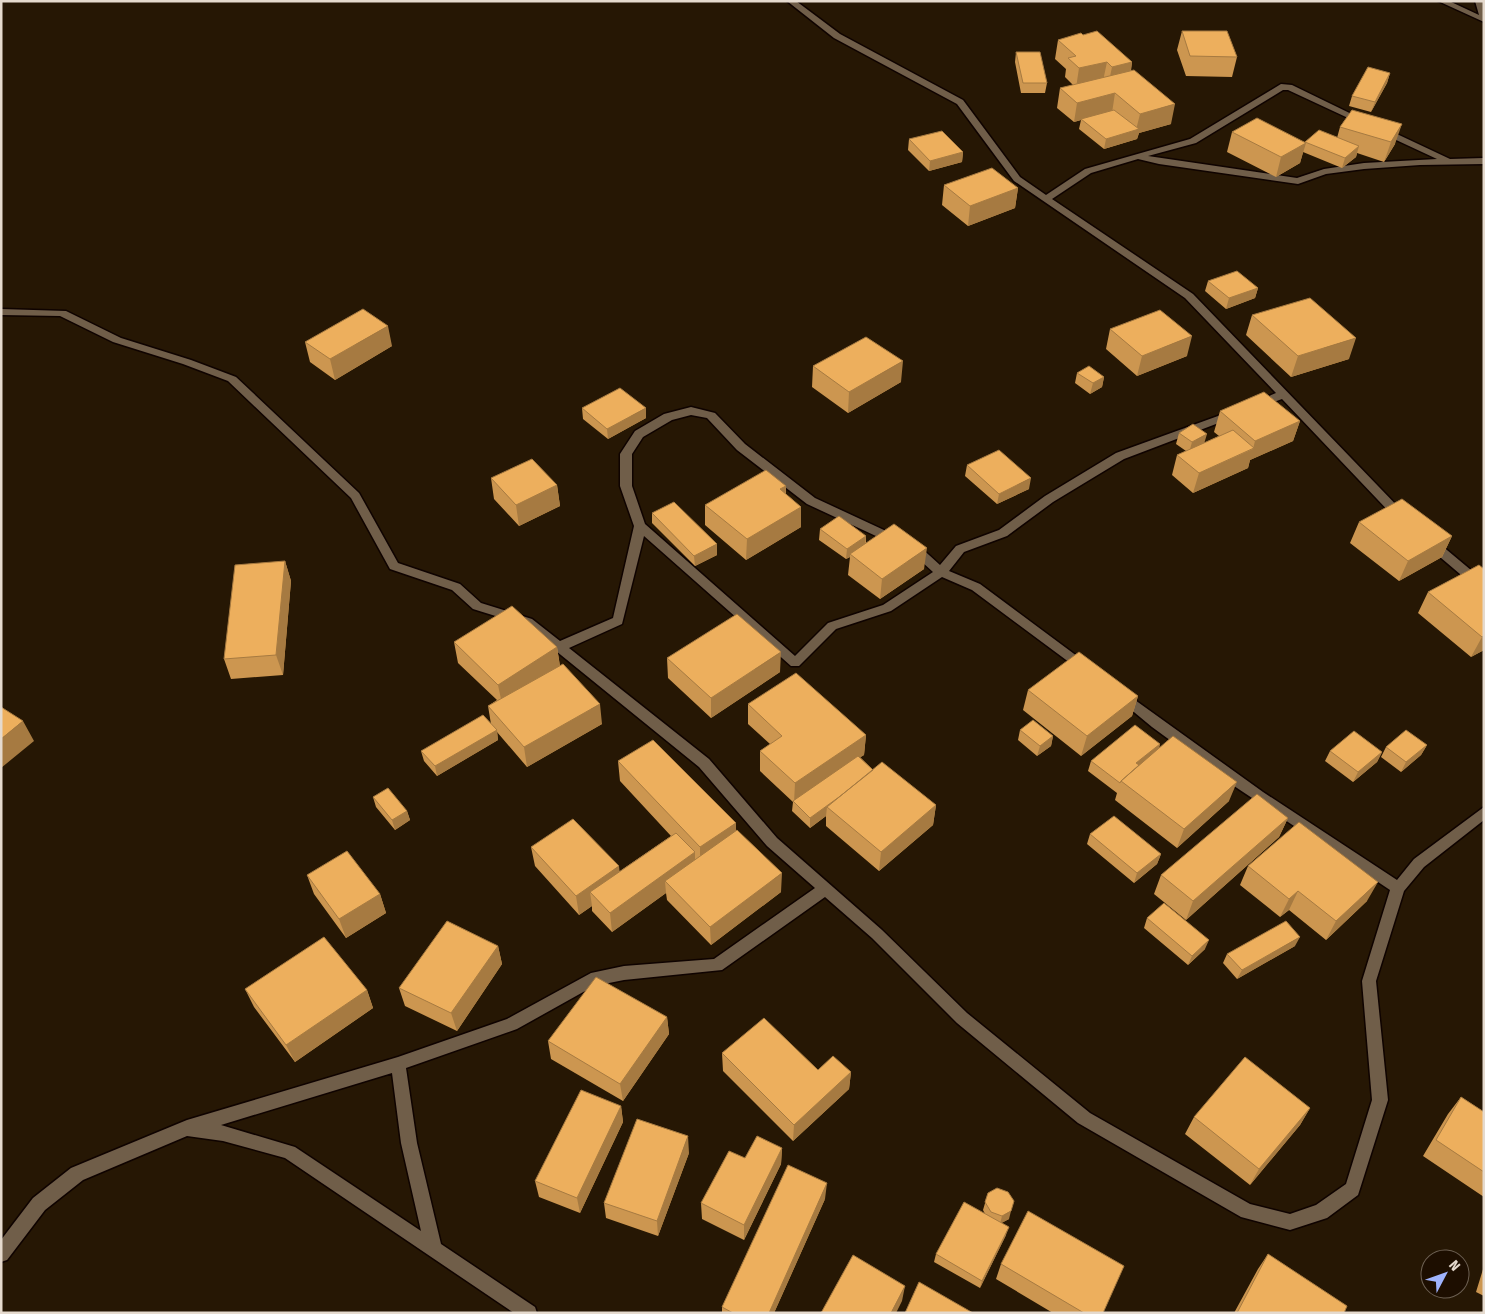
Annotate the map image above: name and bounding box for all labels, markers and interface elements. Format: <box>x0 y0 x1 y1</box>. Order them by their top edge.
north arrow <box>1420 1249 1470 1299</box>
text: N <box>1445 1257 1464 1275</box>

